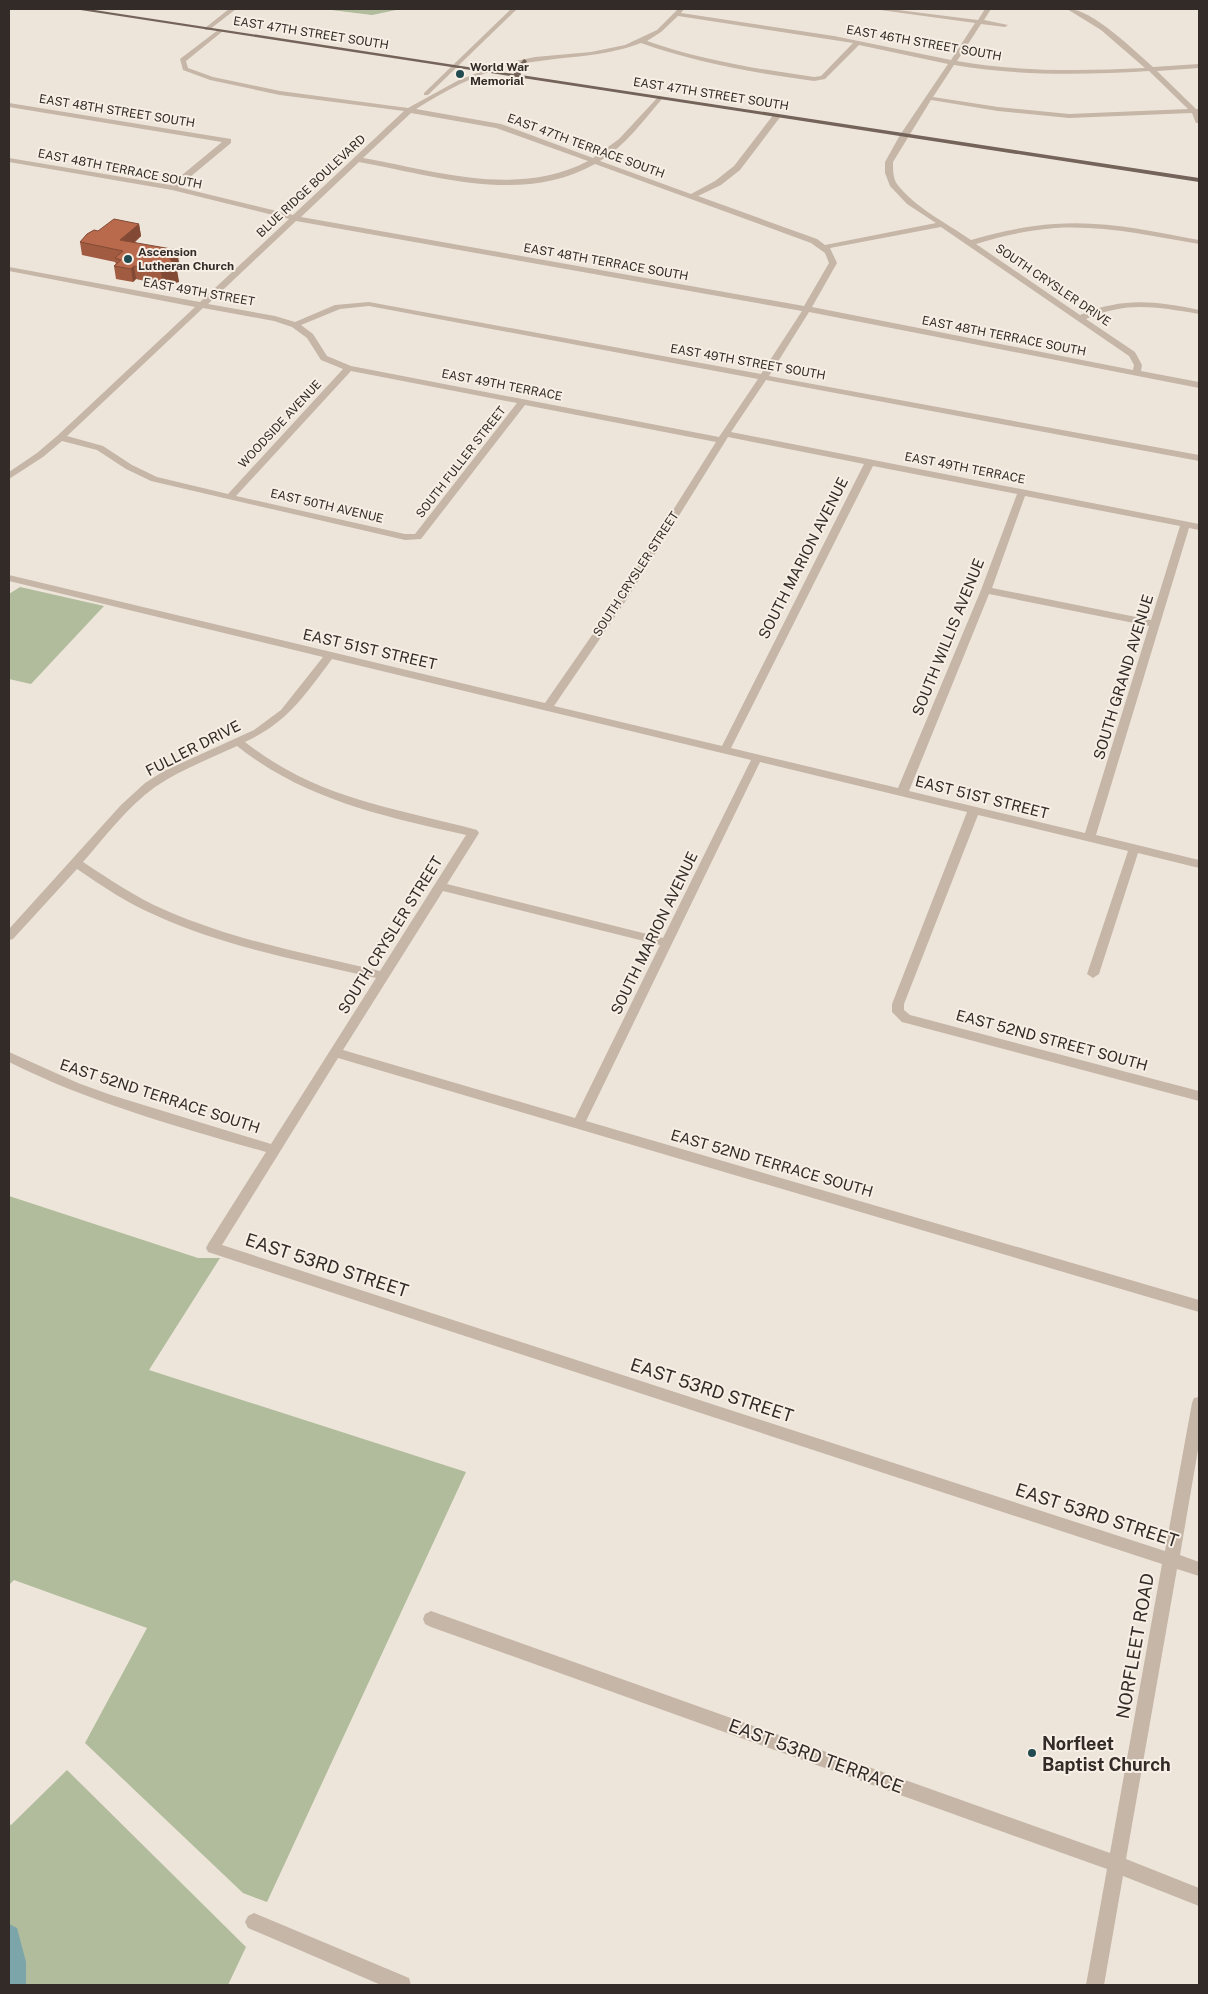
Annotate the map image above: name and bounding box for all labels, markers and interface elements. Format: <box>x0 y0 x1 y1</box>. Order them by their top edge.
street label: EAST 47TH STREET SOUTH <box>232 14 390 52</box>
street label: EAST 46TH STREET SOUTH <box>845 22 1003 64</box>
place label: World War Memorial <box>470 60 529 88</box>
marker: World War Memorial <box>454 68 466 80</box>
street label: EAST 47TH STREET SOUTH <box>632 75 790 113</box>
street label: EAST 48TH STREET SOUTH <box>38 92 196 130</box>
street label: EAST 47TH TERRACE SOUTH <box>505 111 667 181</box>
street label: BLUE RIDGE BOULEVARD <box>254 132 368 240</box>
street label: EAST 48TH TERRACE SOUTH <box>37 146 203 192</box>
street label: EAST 48TH TERRACE SOUTH <box>523 241 689 283</box>
street label: SOUTH CRYSLER DRIVE <box>993 241 1113 329</box>
place label: Ascension Lutheran Church <box>138 245 234 273</box>
marker: Ascension Lutheran Church <box>122 253 134 265</box>
street label: EAST 49TH STREET <box>142 275 256 309</box>
street label: EAST 48TH TERRACE SOUTH <box>921 313 1087 359</box>
street label: EAST 49TH STREET SOUTH <box>669 341 827 383</box>
street label: EAST 49TH TERRACE <box>440 366 564 404</box>
street label: WOODSIDE AVENUE <box>236 377 324 471</box>
street label: SOUTH FULLER STREET <box>413 404 509 520</box>
street label: EAST 49TH TERRACE <box>903 449 1027 487</box>
street label: SOUTH MARION AVENUE <box>755 474 851 642</box>
street label: EAST 50TH AVENUE <box>269 486 385 526</box>
street label: SOUTH CRYSLER STREET <box>590 509 682 639</box>
street label: SOUTH WILLIS AVENUE <box>909 556 987 718</box>
street label: SOUTH GRAND AVENUE <box>1090 592 1156 762</box>
street label: EAST 51ST STREET <box>301 625 439 673</box>
street label: FULLER DRIVE <box>143 717 243 779</box>
street label: EAST 51ST STREET <box>914 772 1051 822</box>
street label: SOUTH MARION AVENUE <box>607 849 701 1017</box>
street label: SOUTH CRYSLER STREET <box>334 853 446 1017</box>
street label: EAST 52ND STREET SOUTH <box>954 1006 1150 1074</box>
street label: EAST 52ND TERRACE SOUTH <box>58 1056 262 1136</box>
street label: EAST 52ND TERRACE SOUTH <box>669 1126 875 1200</box>
street label: EAST 53RD STREET <box>243 1229 412 1301</box>
street label: EAST 53RD STREET <box>628 1354 797 1426</box>
street label: EAST 53RD STREET <box>1013 1479 1182 1551</box>
street label: NORFLEET ROAD <box>1112 1571 1158 1721</box>
street label: EAST 53RD TERRACE <box>726 1715 906 1797</box>
place label: Norfleet Baptist Church <box>1042 1733 1171 1775</box>
marker: Norfleet Baptist Church <box>1026 1747 1038 1759</box>

